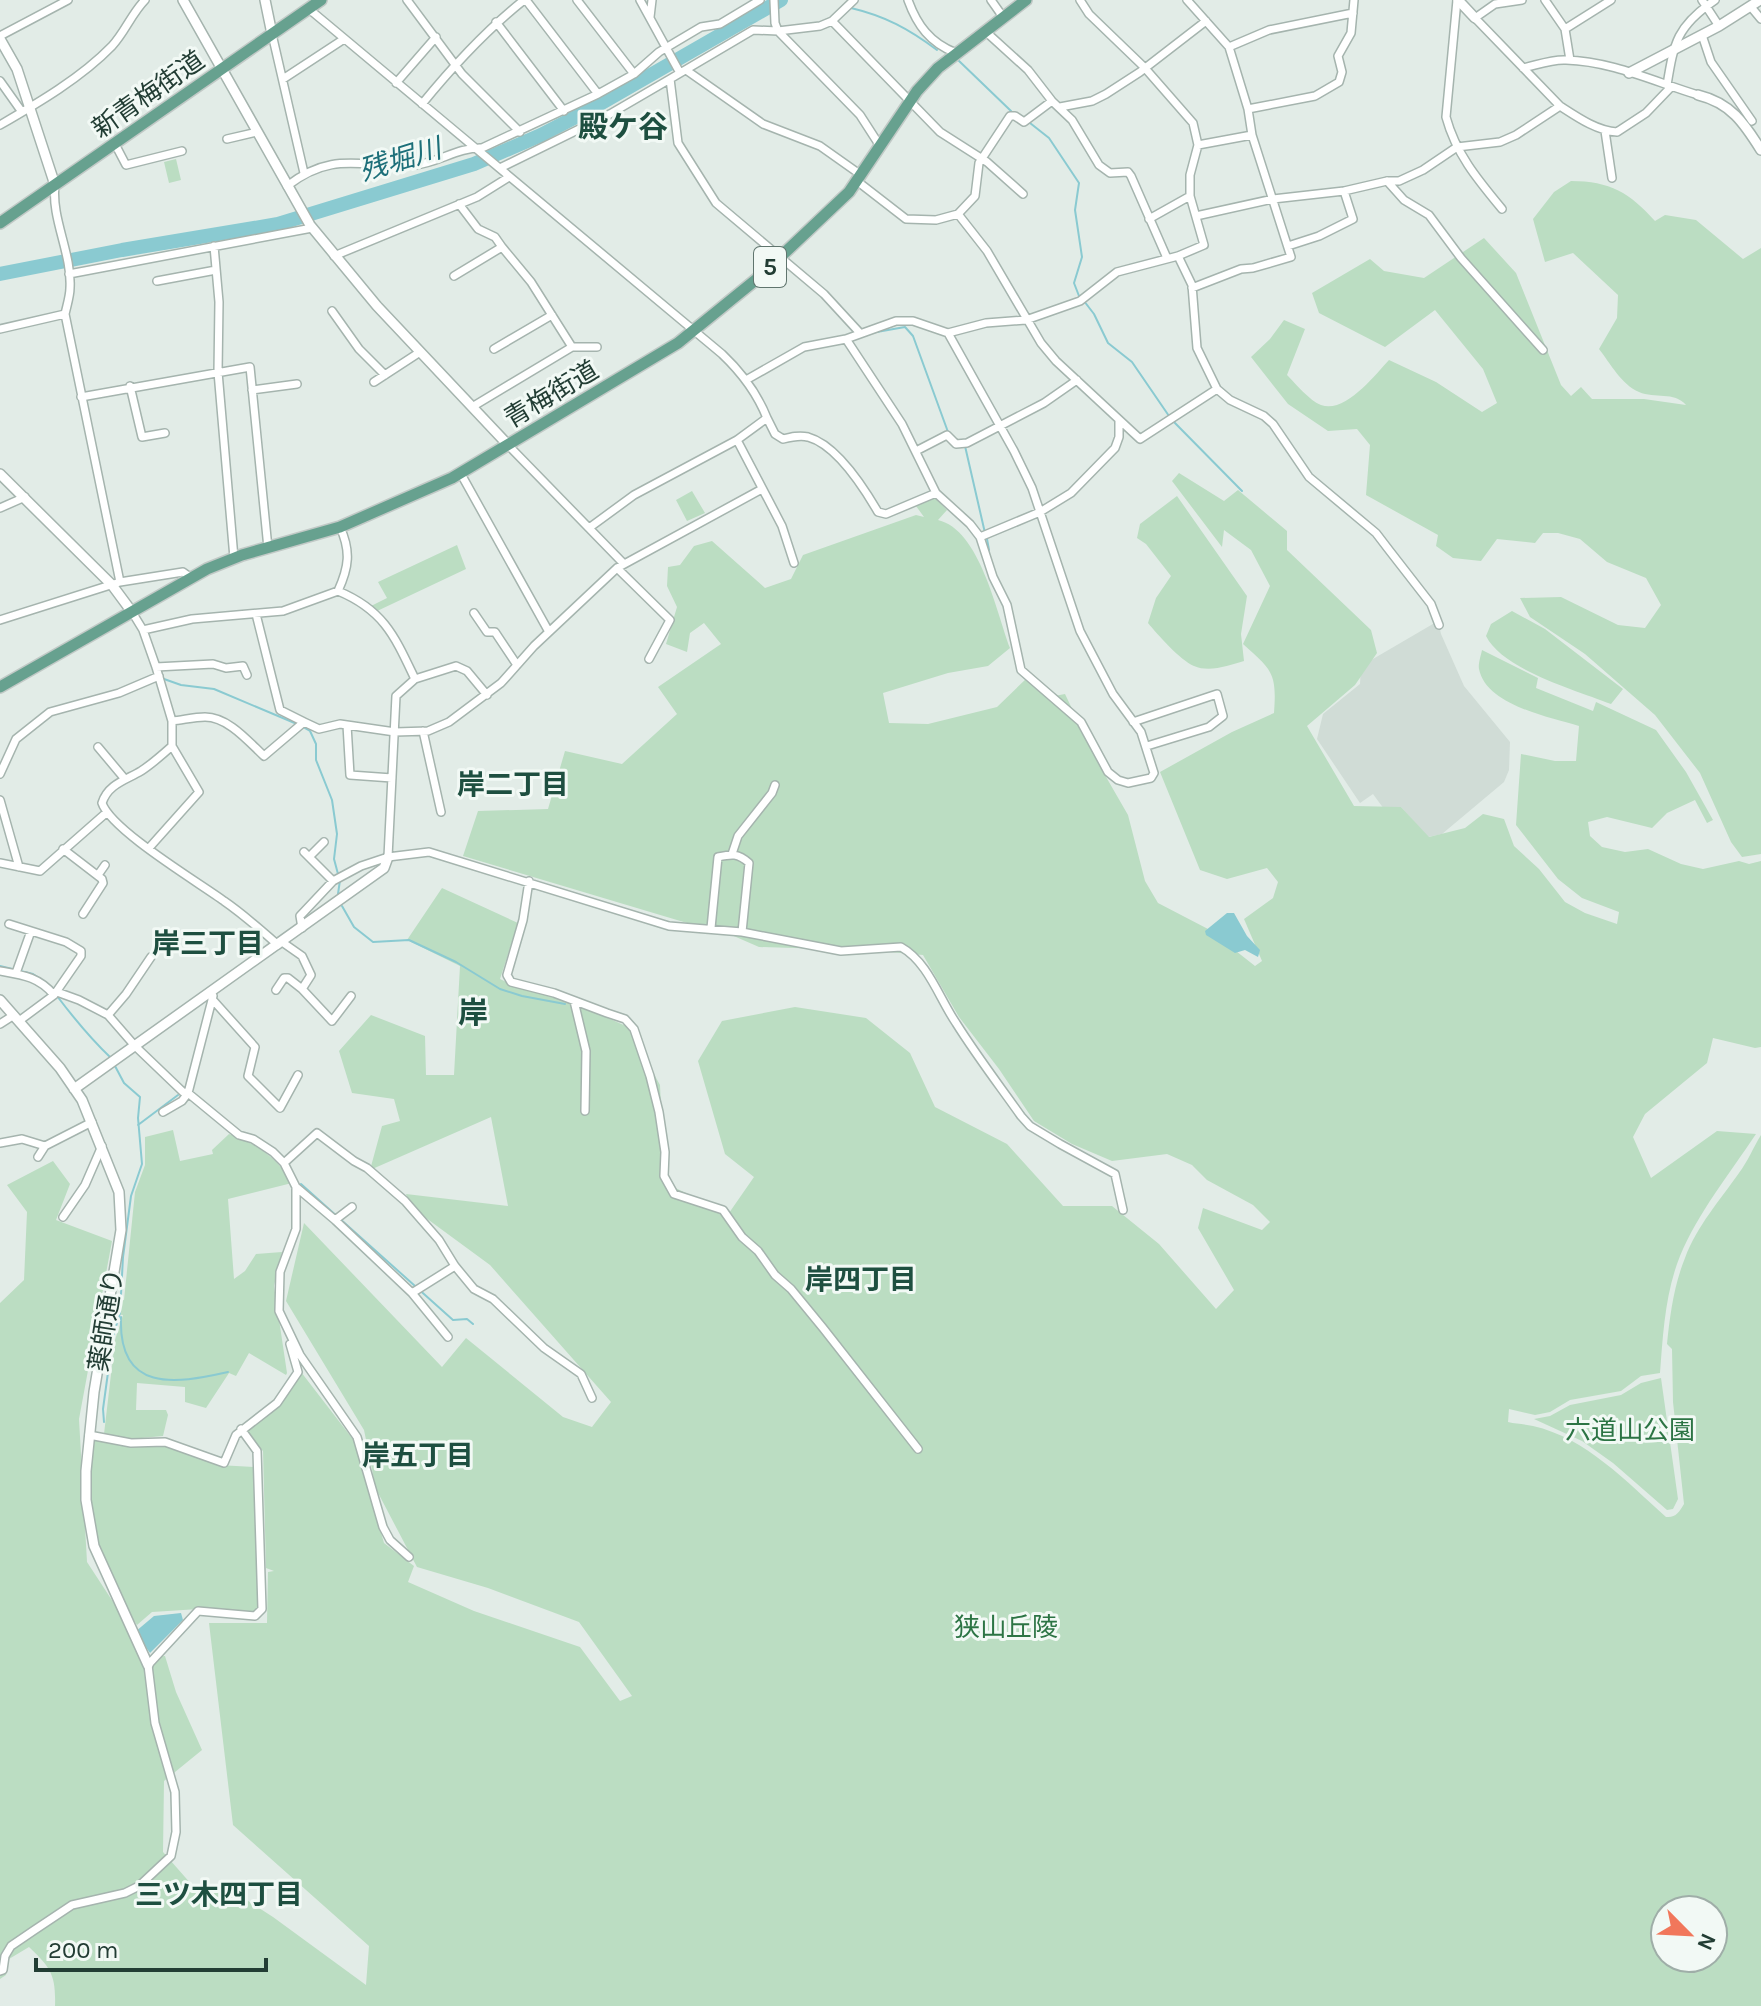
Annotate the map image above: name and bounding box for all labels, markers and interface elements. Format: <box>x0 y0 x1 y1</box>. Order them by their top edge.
street label: 新青梅街道 <box>86 44 210 144</box>
district label: 殿ケ谷 <box>578 109 668 145</box>
water label: 残堀川 <box>355 131 448 188</box>
road number: 5 <box>754 247 786 287</box>
street label: 青梅街道 <box>499 354 604 435</box>
district label: 岸二丁目 <box>457 768 569 801</box>
district label: 岸三丁目 <box>152 927 264 960</box>
district label: 岸 <box>458 995 488 1031</box>
district label: 岸四丁目 <box>805 1263 917 1296</box>
street label: 薬師通り <box>83 1266 130 1374</box>
park label: 六道山公園 <box>1565 1415 1695 1446</box>
district label: 岸五丁目 <box>362 1439 474 1472</box>
park label: 狭山丘陵 <box>954 1612 1058 1643</box>
district label: 三ツ木四丁目 <box>135 1878 303 1911</box>
north arrow <box>1649 1894 1729 1974</box>
scale bar <box>36 1922 266 1972</box>
text: N <box>1691 1929 1721 1954</box>
text: 200 m <box>48 1936 119 1964</box>

